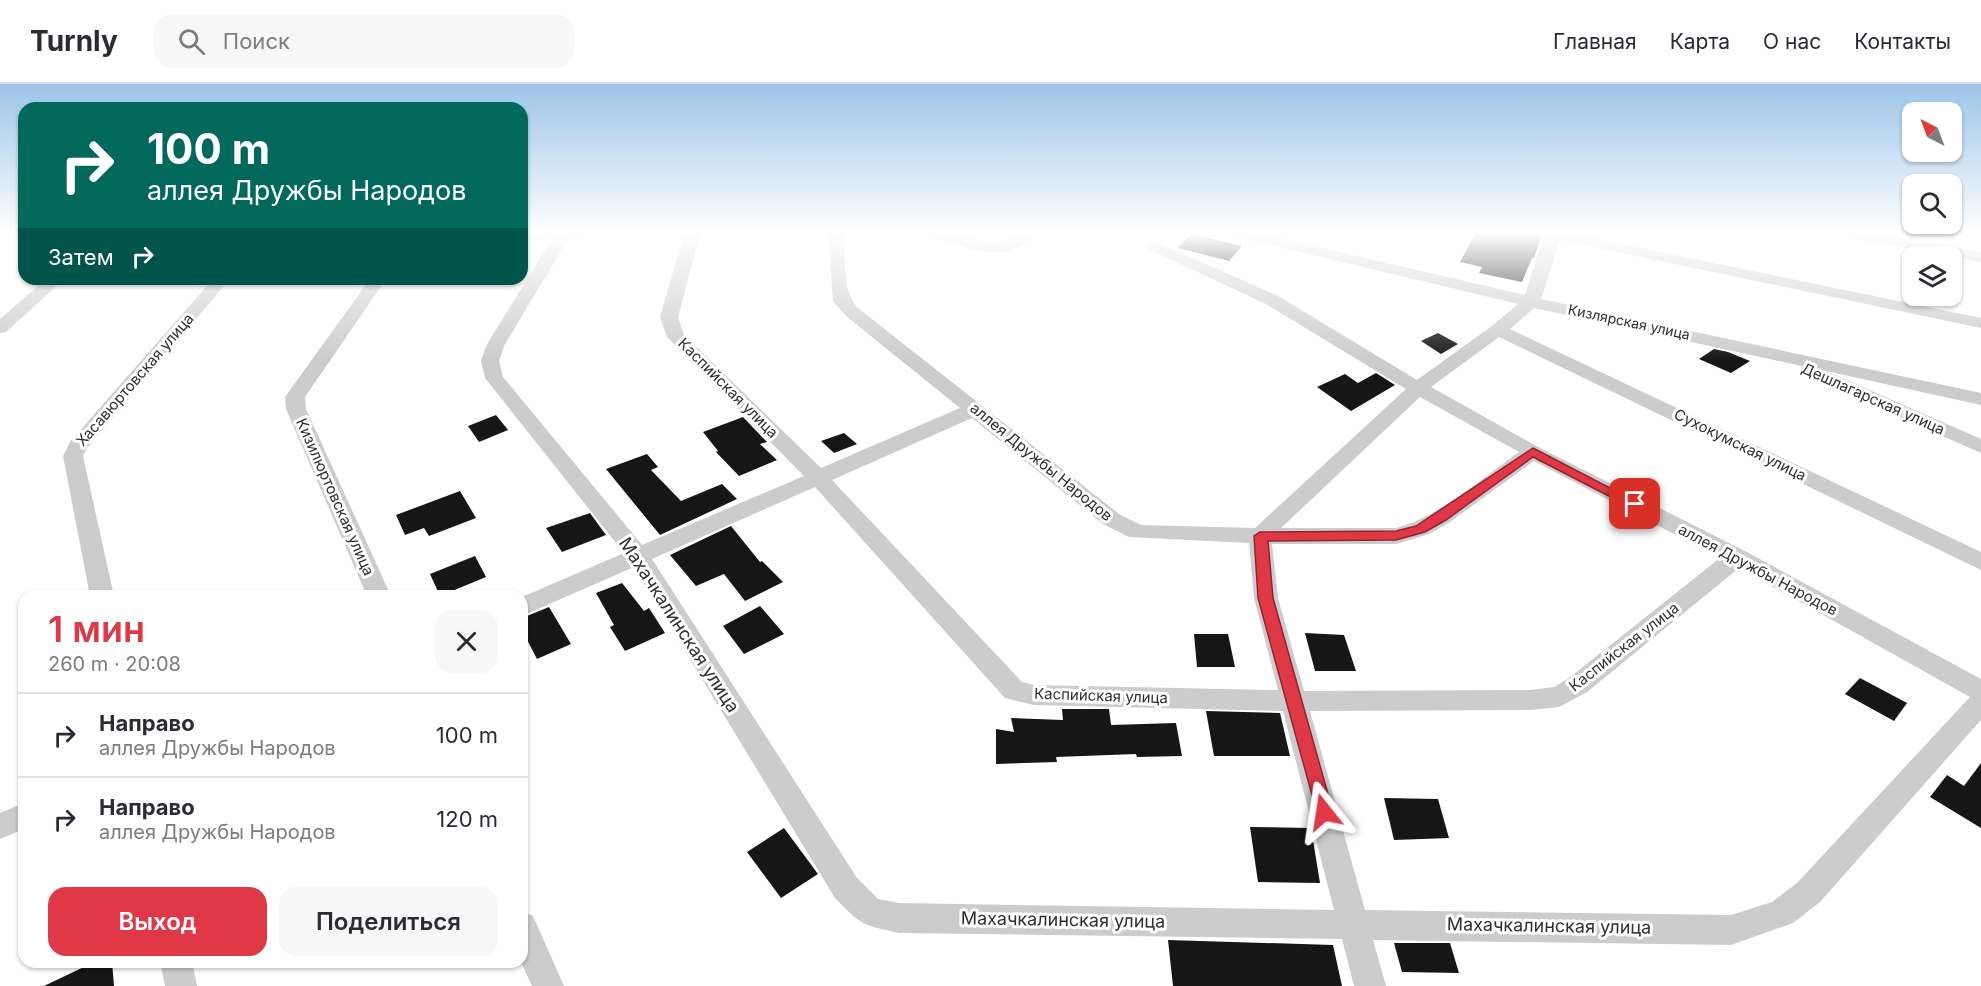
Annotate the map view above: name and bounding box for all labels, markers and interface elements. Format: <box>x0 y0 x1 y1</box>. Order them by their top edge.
search box <box>154 14 574 68</box>
text: Turnly <box>30 24 118 58</box>
icon: search <box>175 25 208 58</box>
text: Поиск <box>223 28 290 54</box>
text: Главная <box>1553 29 1637 54</box>
text: Карта <box>1670 29 1730 54</box>
text: О нас <box>1763 29 1821 54</box>
text: Контакты <box>1854 29 1951 54</box>
north arrow <box>1902 102 1962 162</box>
map controls <box>1902 102 1962 306</box>
text: 100 m <box>147 123 270 174</box>
icon: right <box>48 126 126 204</box>
text: аллея Дружбы Народов <box>147 174 467 207</box>
button: search <box>1902 174 1962 234</box>
icon: right <box>126 240 159 273</box>
text: Затем <box>48 244 114 270</box>
button: layers <box>1902 246 1962 306</box>
street label: Кизлярская улица <box>1567 300 1691 343</box>
street label: Хасавюртовская улица <box>72 309 197 450</box>
street label: Каспийская улица <box>674 334 782 442</box>
street label: Дешлагарская улица <box>1799 358 1948 439</box>
street label: аллея Дружбы Народов <box>966 398 1116 525</box>
street label: Сухокумская улица <box>1671 404 1809 485</box>
street label: Кизилюртовская улица <box>292 415 379 578</box>
pin <box>1609 478 1660 529</box>
icon: arrive <box>1618 487 1651 520</box>
street label: аллея Дружбы Народов <box>1675 520 1841 620</box>
street label: Махачкалинская улица <box>615 533 744 716</box>
street label: Каспийская улица <box>1565 598 1682 695</box>
text: 1 мин <box>48 607 145 651</box>
button: close <box>435 610 498 673</box>
text: 260 m · 20:08 <box>48 652 181 676</box>
street label: Каспийская улица <box>1034 684 1168 707</box>
text: Направо <box>99 710 195 736</box>
icon: right <box>48 719 81 752</box>
text: 100 m <box>436 722 498 748</box>
text: аллея Дружбы Народов <box>99 736 336 760</box>
position arrow <box>1292 780 1356 844</box>
text: Направо <box>99 794 195 820</box>
icon: right <box>48 803 81 836</box>
text: 120 m <box>436 806 498 832</box>
text: аллея Дружбы Народов <box>99 820 336 844</box>
button: Выход <box>48 887 267 956</box>
button: Поделиться <box>279 887 498 956</box>
street label: Махачкалинская улица <box>961 907 1165 932</box>
street label: Махачкалинская улица <box>1447 913 1651 938</box>

